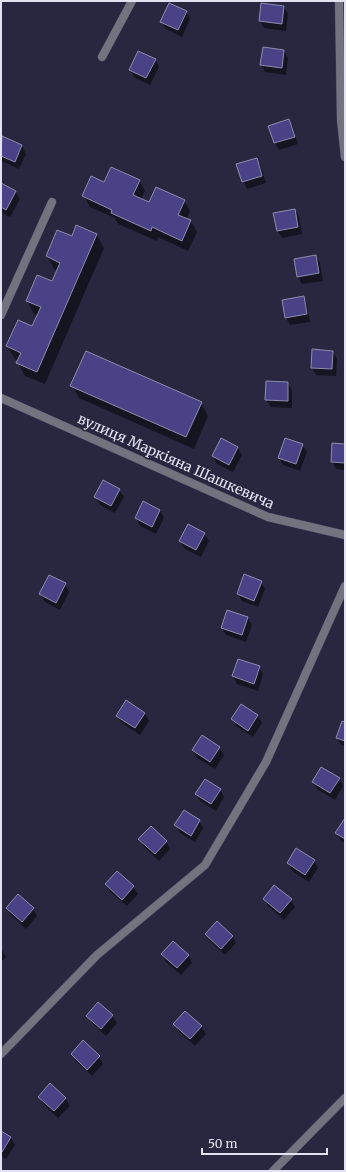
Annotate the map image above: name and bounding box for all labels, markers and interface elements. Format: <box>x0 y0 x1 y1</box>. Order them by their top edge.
street label: вулиця Маркіяна Шашкевича <box>75 409 278 513</box>
scale bar <box>202 1130 327 1156</box>
text: 50 m <box>208 1136 237 1151</box>

